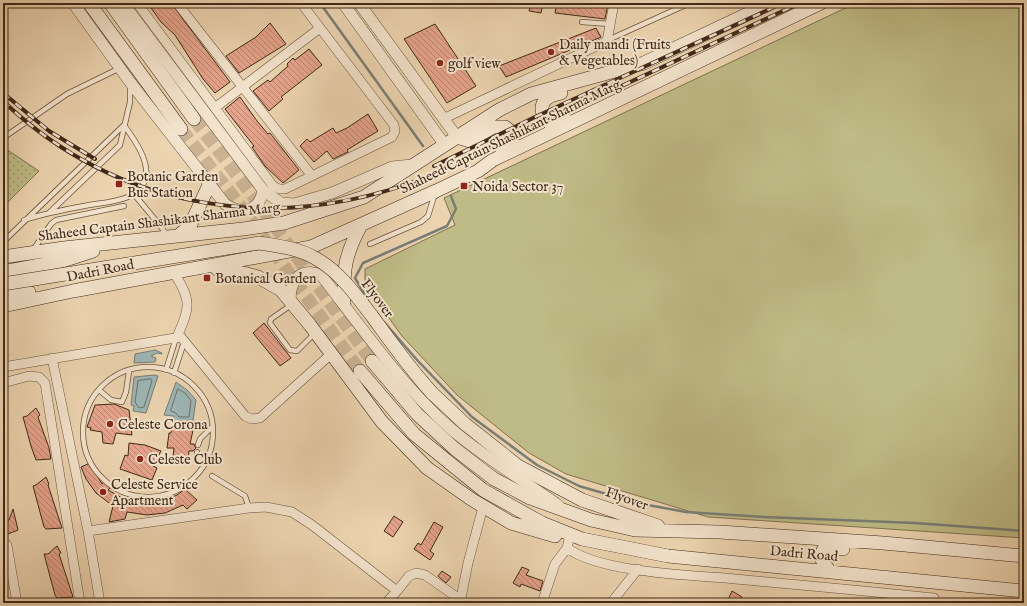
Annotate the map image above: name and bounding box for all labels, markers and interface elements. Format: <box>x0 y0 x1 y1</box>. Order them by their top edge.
place label: Daily mandi (Fruits & Vegetables) <box>559 36 671 70</box>
marker: Daily mandi (Fruits & Vegetables) <box>546 47 556 57</box>
place label: golf view <box>448 55 501 73</box>
marker: golf view <box>435 58 445 68</box>
street label: Shaheed Captain Shashikant Sharma Marg <box>397 75 624 198</box>
place label: Botanic Garden Bus Station <box>127 168 219 202</box>
place label: Noida Sector 37 <box>472 178 563 196</box>
marker: Botanic Garden Bus Station <box>114 179 124 189</box>
marker: Noida Sector 37 <box>459 181 469 191</box>
street label: Shaheed Captain Shashikant Sharma Marg <box>37 198 281 246</box>
street label: Dadri Road <box>65 256 136 286</box>
place label: Botanical Garden <box>215 270 317 288</box>
marker: Botanical Garden <box>202 273 212 283</box>
street label: Flyover <box>357 275 398 322</box>
place label: Celeste Corona <box>118 416 208 434</box>
marker: Celeste Corona <box>105 419 115 429</box>
place label: Celeste Club <box>148 451 222 469</box>
marker: Celeste Club <box>135 454 145 464</box>
place label: Celeste Service Apartment <box>110 476 199 510</box>
street label: Flyover <box>603 483 651 515</box>
marker: Celeste Service Apartment <box>98 487 108 497</box>
street label: Dadri Road <box>769 542 839 566</box>

